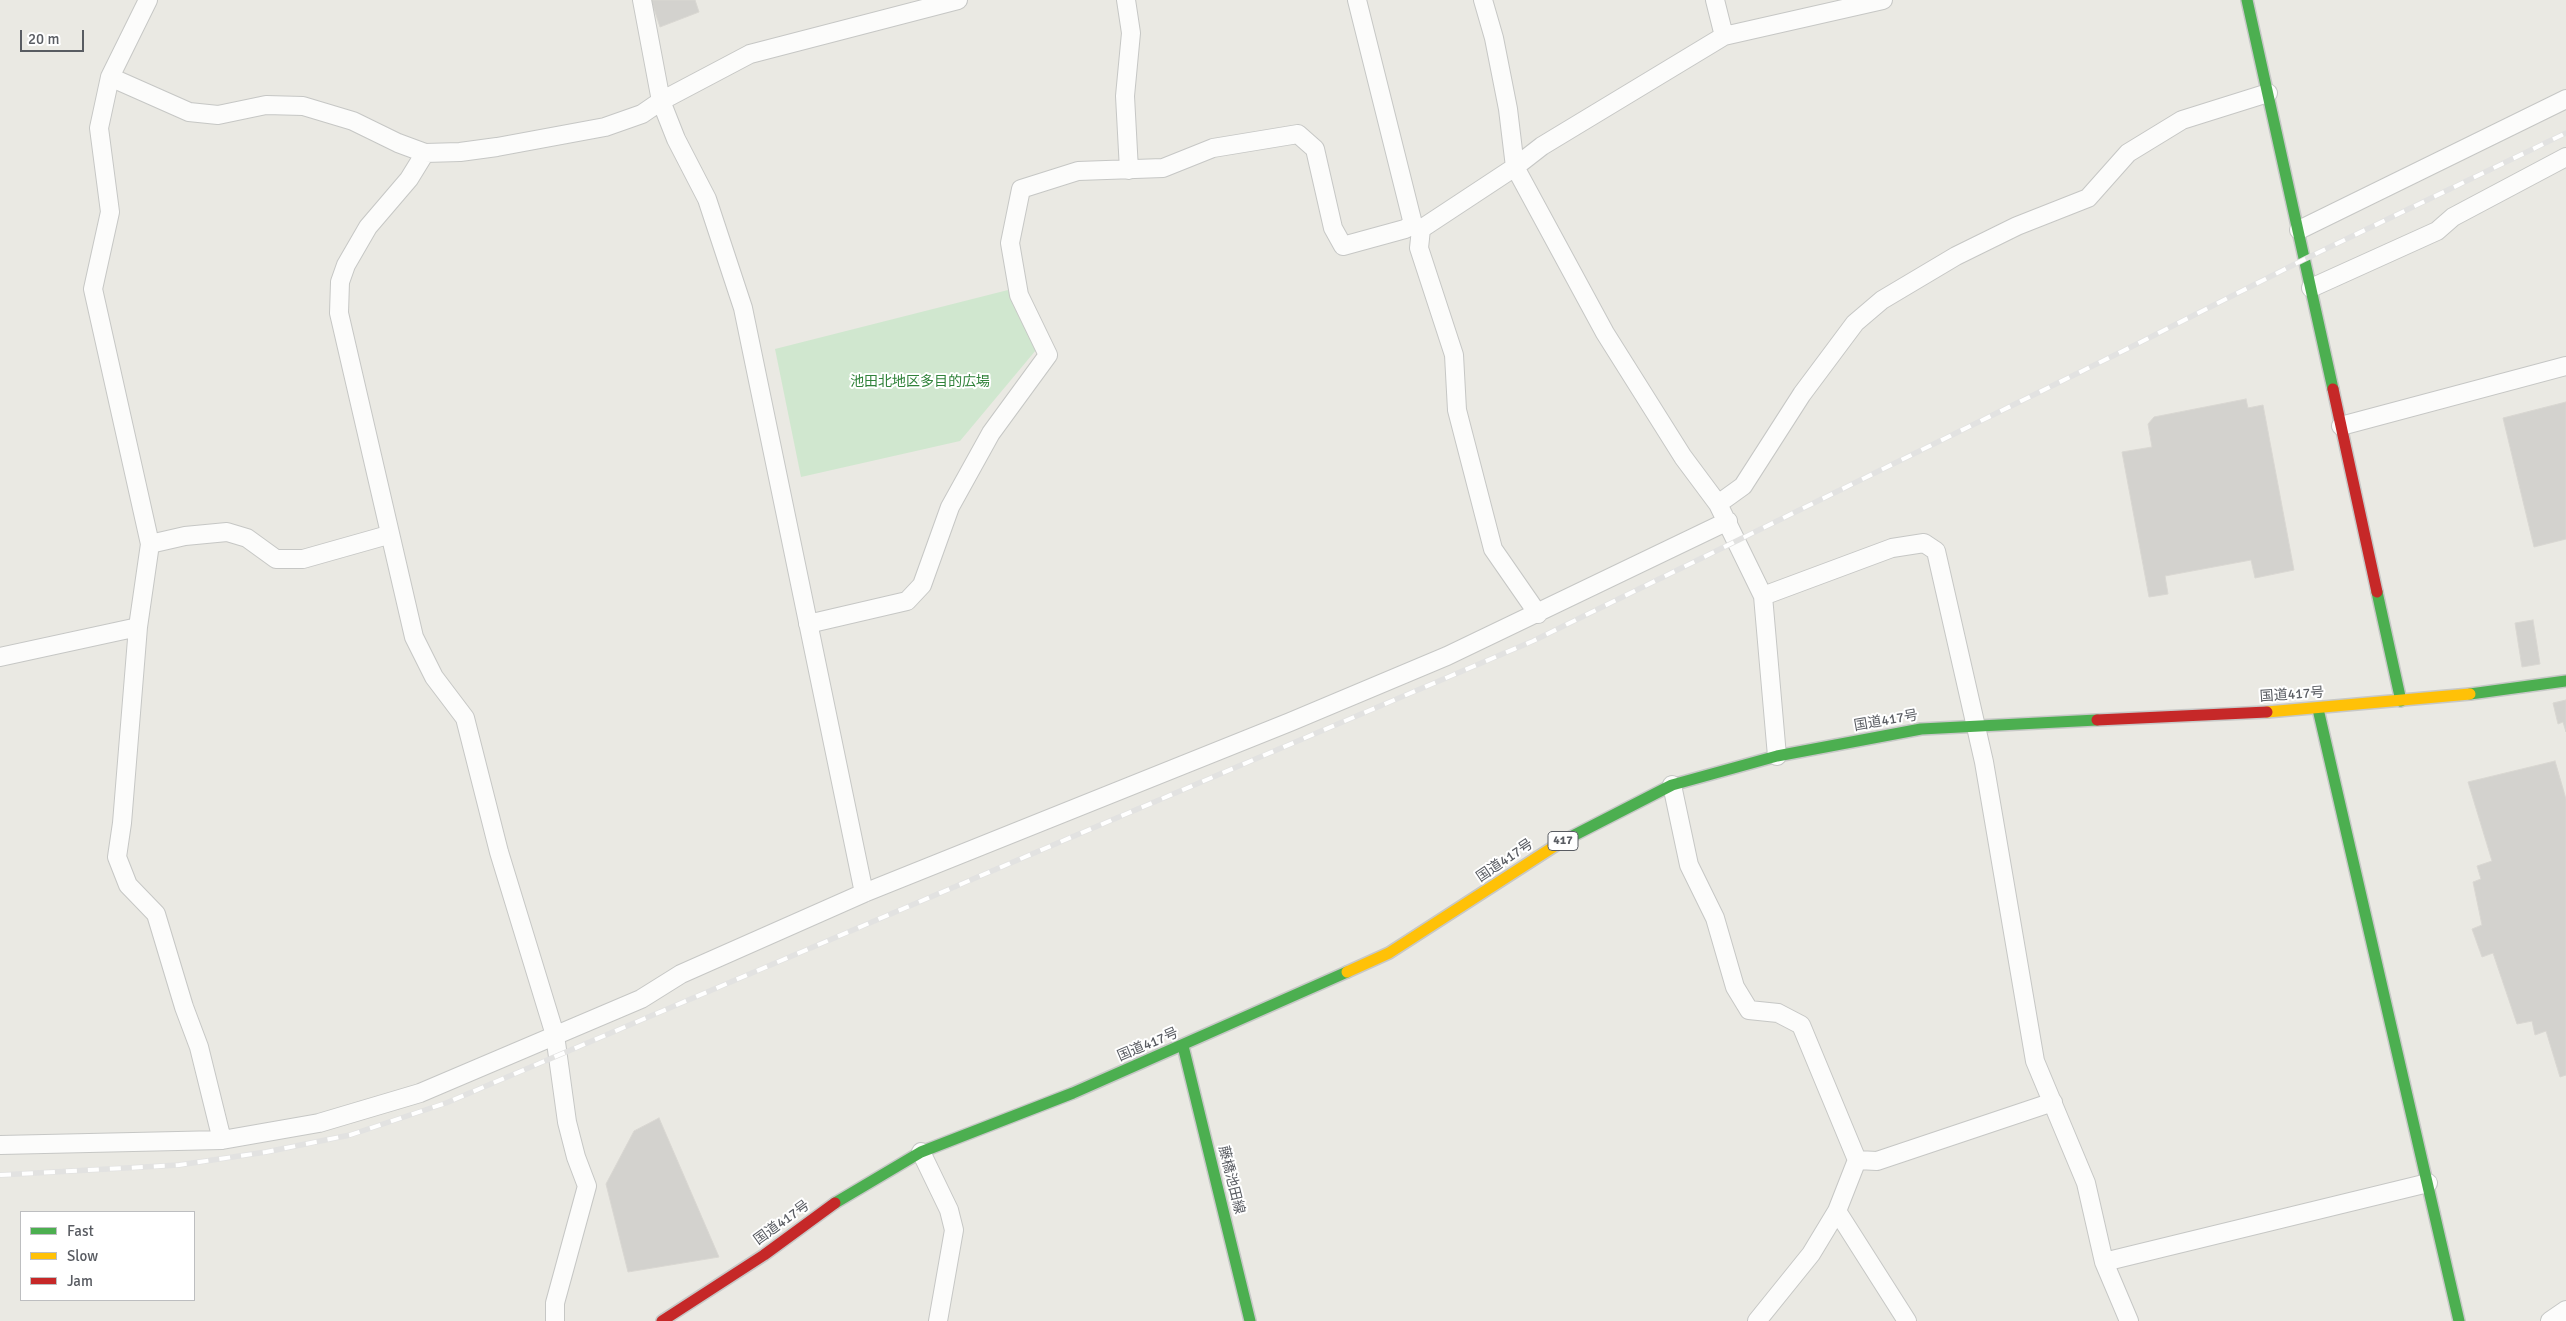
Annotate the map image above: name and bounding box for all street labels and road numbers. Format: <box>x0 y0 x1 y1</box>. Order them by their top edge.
street label: 国道417号 <box>2259 684 2325 706</box>
street label: 国道417号 <box>1853 707 1919 735</box>
road number: 417 <box>1548 831 1578 850</box>
street label: 国道417号 <box>1473 836 1537 886</box>
street label: 国道417号 <box>1115 1025 1181 1065</box>
street label: 藤橋池田線 <box>1214 1144 1248 1216</box>
street label: 国道417号 <box>751 1197 813 1249</box>

